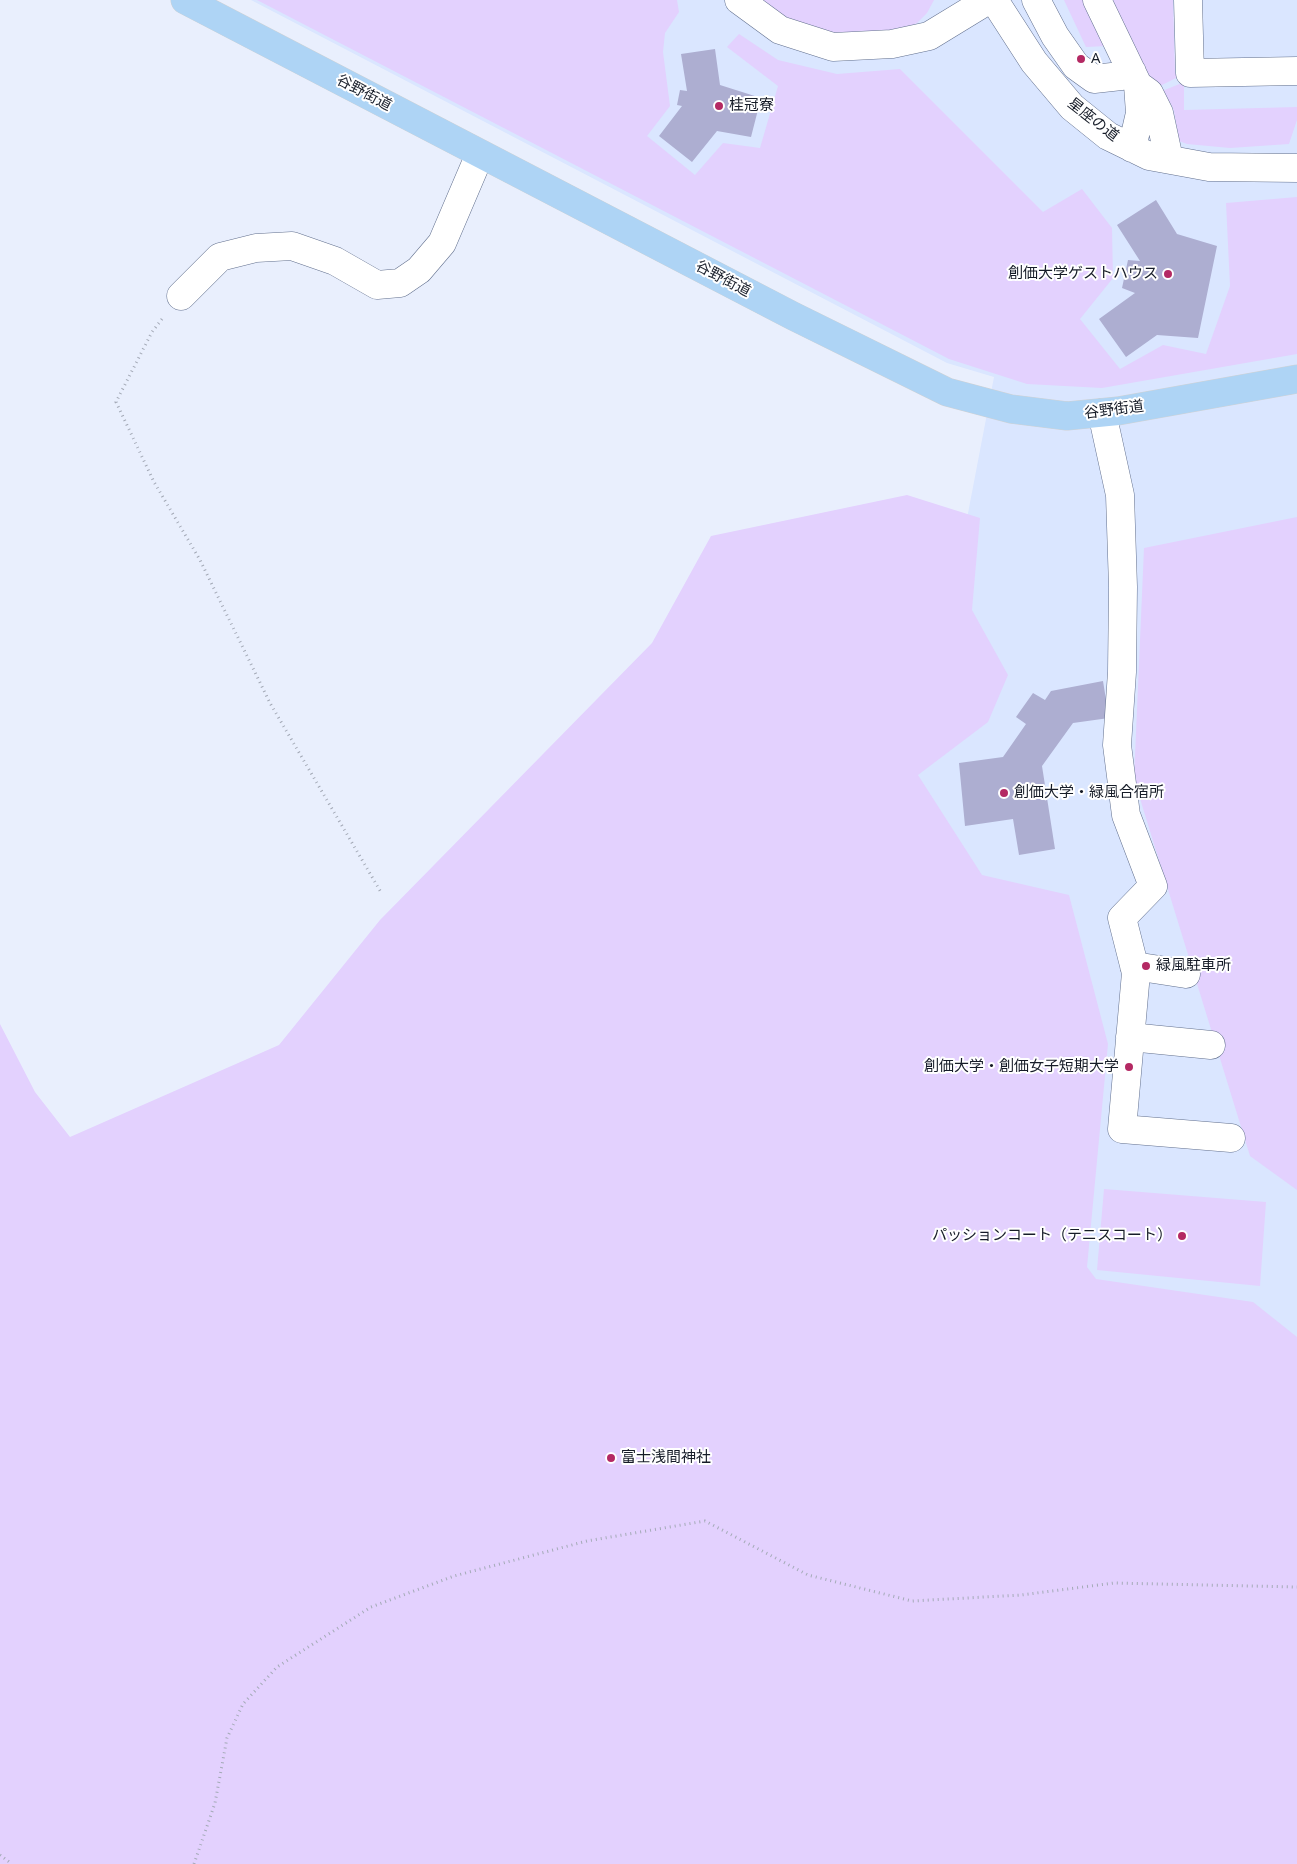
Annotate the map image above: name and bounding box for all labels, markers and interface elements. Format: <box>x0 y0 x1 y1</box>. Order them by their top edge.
place label: A <box>1091 50 1100 68</box>
marker: A <box>1075 53 1087 65</box>
street label: 谷野街道 <box>333 71 395 115</box>
street label: 星座の道 <box>1064 94 1122 146</box>
place label: 桂冠寮 <box>729 97 774 115</box>
marker: 桂冠寮 <box>713 100 725 112</box>
street label: 谷野街道 <box>692 257 754 301</box>
place label: 創価大学ゲストハウス <box>1008 265 1158 283</box>
marker: 創価大学ゲストハウス <box>1162 268 1174 280</box>
street label: 谷野街道 <box>1083 397 1145 423</box>
place label: 創価大学・緑風合宿所 <box>1014 784 1164 802</box>
marker: 創価大学・緑風合宿所 <box>998 787 1010 799</box>
place label: 緑風駐車所 <box>1156 957 1231 975</box>
marker: 緑風駐車所 <box>1140 960 1152 972</box>
place label: 創価大学・創価女子短期大学 <box>924 1058 1119 1076</box>
marker: 創価大学・創価女子短期大学 <box>1123 1061 1135 1073</box>
place label: パッションコート（テニスコート） <box>932 1227 1172 1245</box>
marker: パッションコート（テニスコート） <box>1176 1230 1188 1242</box>
place label: 富士浅間神社 <box>621 1449 711 1467</box>
marker: 富士浅間神社 <box>605 1452 617 1464</box>

